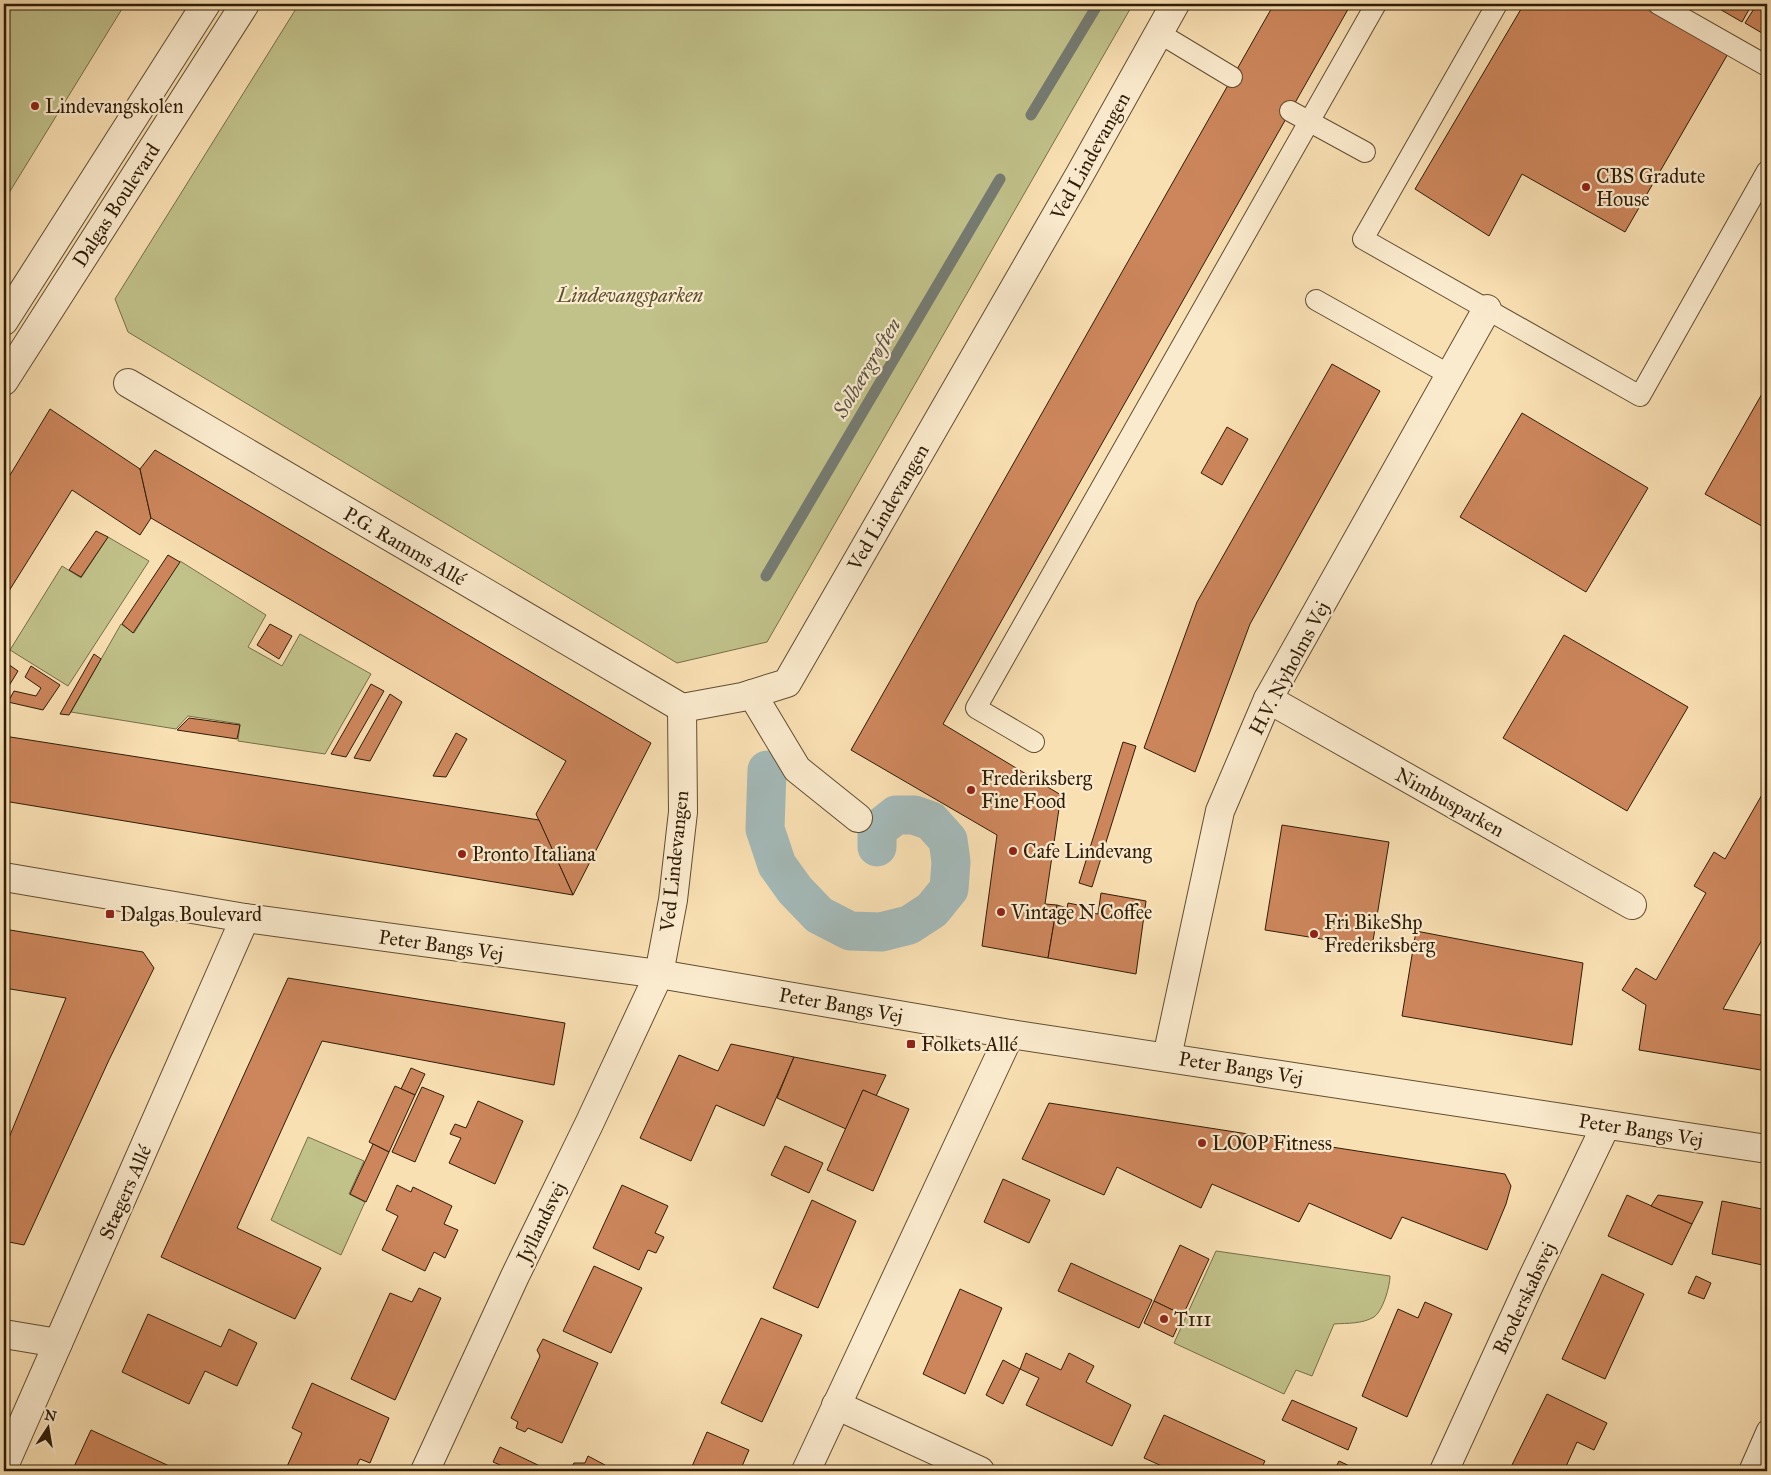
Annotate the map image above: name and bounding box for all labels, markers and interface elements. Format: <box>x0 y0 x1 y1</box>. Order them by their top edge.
street label: Ved Lindevangen <box>1045 88 1136 225</box>
place label: Lindevangskolen <box>45 94 184 119</box>
marker: Lindevangskolen <box>29 100 41 112</box>
street label: Dalgas Boulevard <box>67 139 166 272</box>
place label: CBS Gradute House <box>1596 164 1705 211</box>
marker: CBS Gradute House <box>1580 181 1592 193</box>
park label: Lindevangsparken <box>556 283 704 308</box>
water label: Solbærgrøften <box>827 313 907 423</box>
street label: Ved Lindevangen <box>842 439 935 576</box>
street label: P.G. Ramms Allé <box>339 501 471 591</box>
street label: H.V. Nyholms Vej <box>1244 597 1334 739</box>
street label: Nimbusparken <box>1391 762 1509 842</box>
place label: Frederiksberg Fine Food <box>981 766 1093 813</box>
marker: Frederiksberg Fine Food <box>965 784 977 796</box>
street label: Ved Lindevangen <box>655 789 694 934</box>
place label: Cafe Lindevang <box>1023 839 1152 864</box>
place label: Pronto Italiana <box>472 842 596 866</box>
marker: Cafe Lindevang <box>1007 845 1019 857</box>
marker: Pronto Italiana <box>456 848 468 860</box>
place label: Vintage N Coffee <box>1010 900 1152 925</box>
place label: Dalgas Boulevard <box>120 902 262 927</box>
marker: Vintage N Coffee <box>995 906 1007 918</box>
marker: Dalgas Boulevard <box>104 908 116 920</box>
place label: Fri BikeShp Frederiksberg <box>1324 910 1436 958</box>
street label: Peter Bangs Vej <box>377 924 505 967</box>
marker: Fri BikeShp Frederiksberg <box>1308 928 1320 940</box>
street label: Peter Bangs Vej <box>777 982 905 1029</box>
place label: Folkets Allé <box>921 1032 1019 1056</box>
marker: Folkets Allé <box>905 1038 917 1050</box>
street label: Peter Bangs Vej <box>1177 1046 1305 1091</box>
street label: Peter Bangs Vej <box>1577 1108 1705 1153</box>
place label: LOOP Fitness <box>1212 1131 1332 1155</box>
marker: LOOP Fitness <box>1196 1137 1208 1149</box>
street label: Stægers Allé <box>94 1140 158 1243</box>
street label: Jyllandsvej <box>510 1178 572 1269</box>
street label: Broderskabsvej <box>1488 1238 1560 1358</box>
place label: T111 <box>1174 1307 1212 1331</box>
marker: T111 <box>1158 1313 1170 1325</box>
north arrow <box>22 1402 72 1452</box>
text: N <box>43 1406 58 1425</box>

